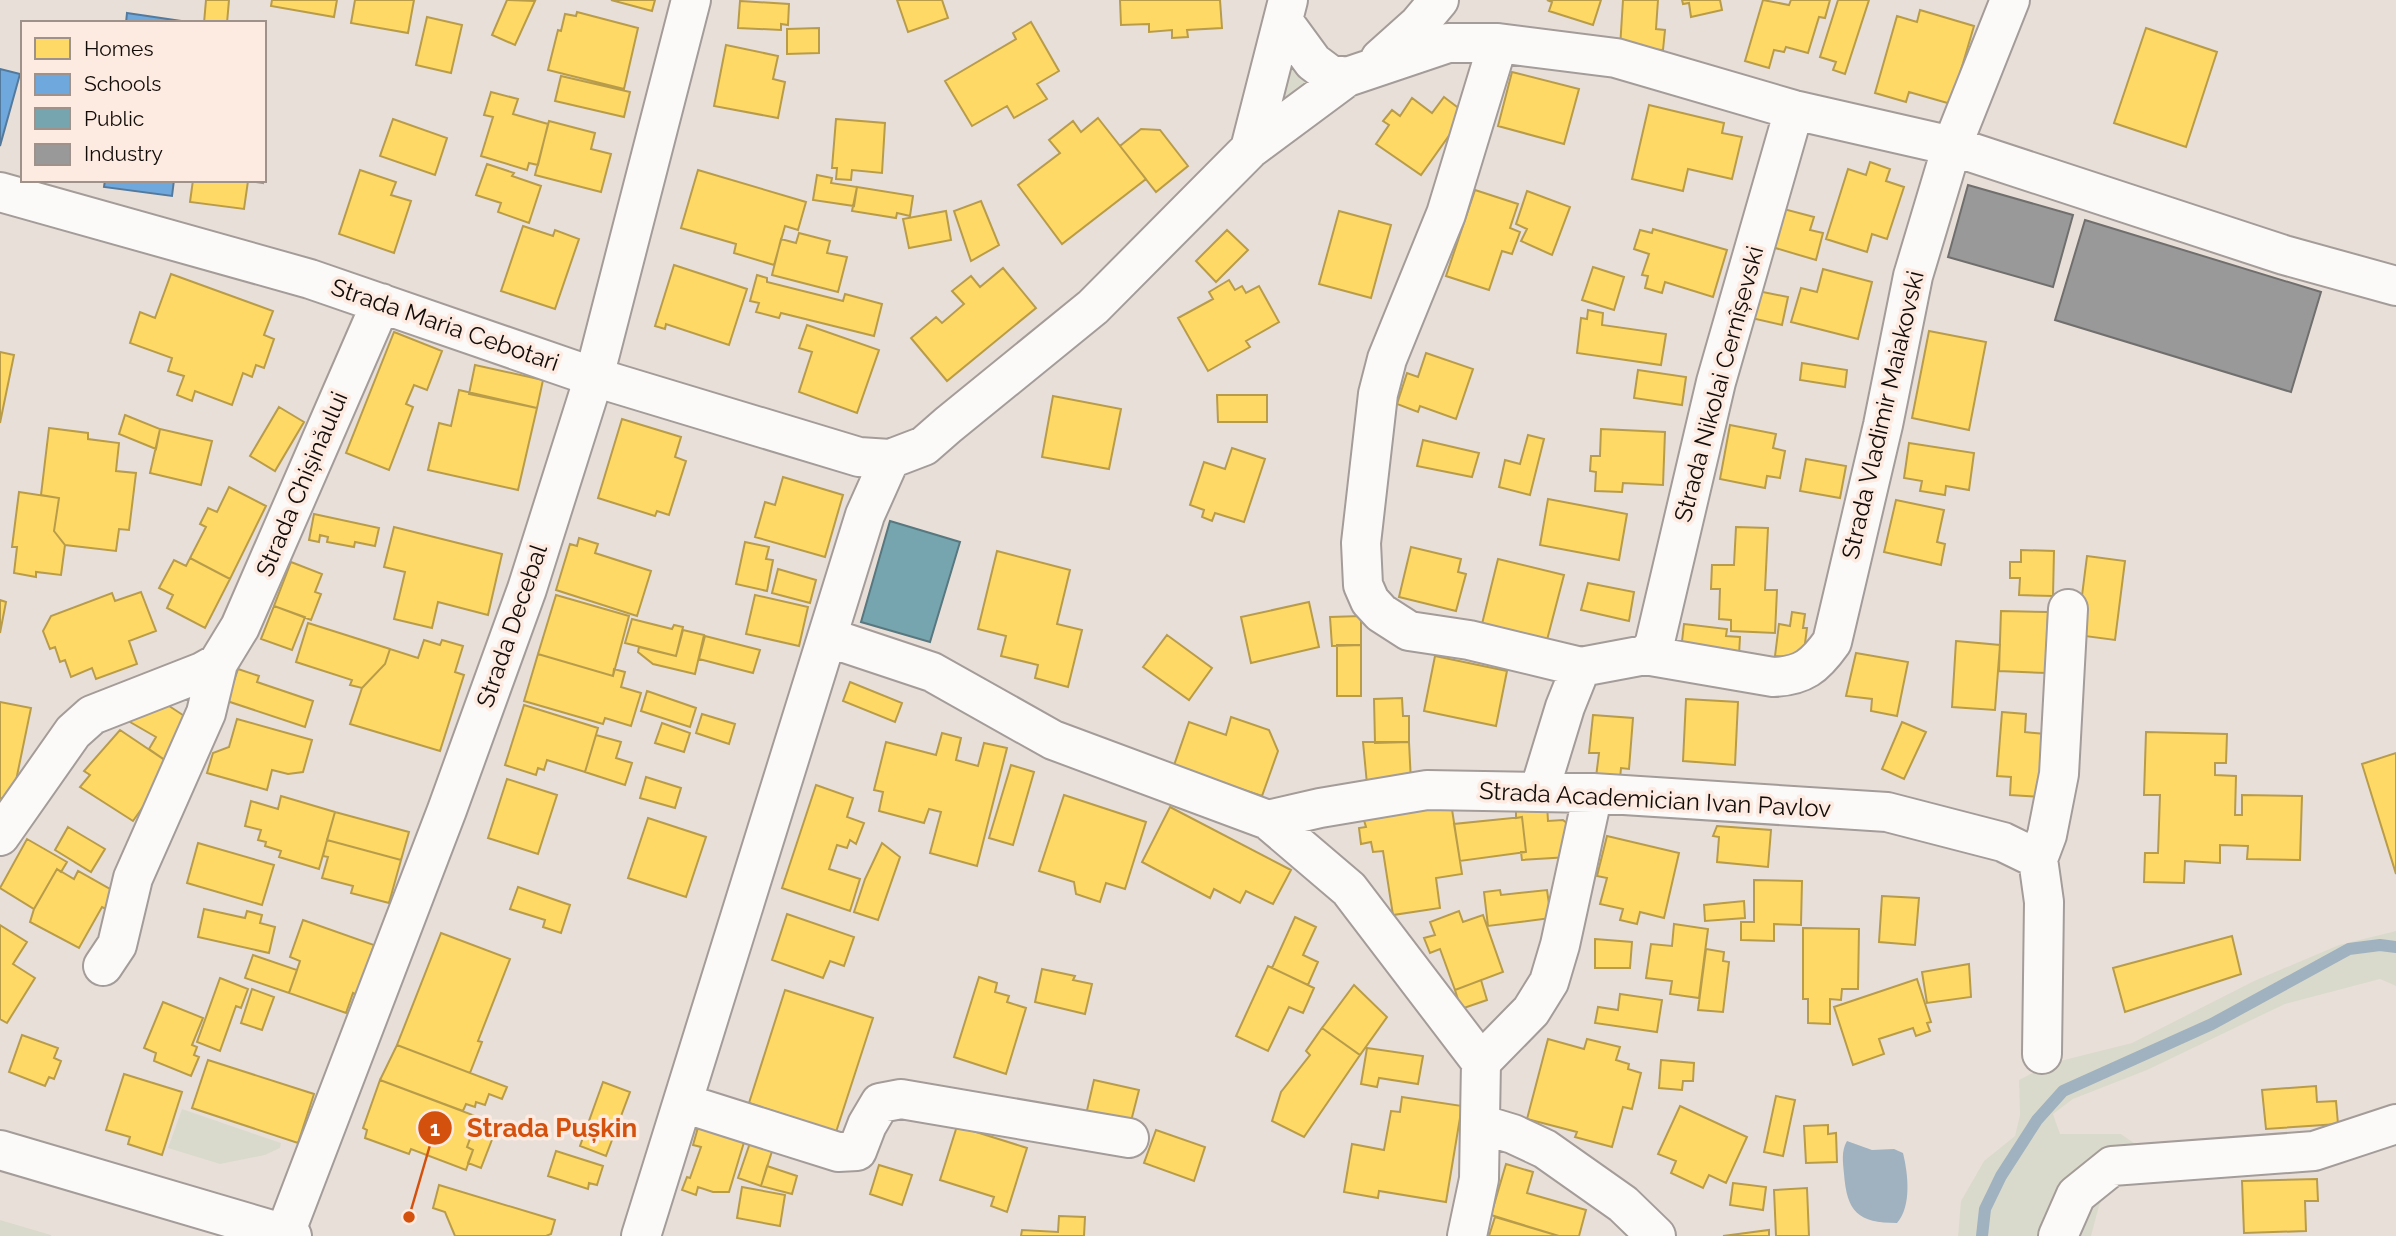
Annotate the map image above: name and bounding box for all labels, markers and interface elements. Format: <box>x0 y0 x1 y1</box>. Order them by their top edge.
legend <box>21 21 266 182</box>
text: Homes <box>84 36 154 61</box>
text: Schools <box>84 71 161 96</box>
text: Public <box>84 106 144 131</box>
text: Industry <box>84 141 163 166</box>
street label: Strada Nikolai Cernîșevski <box>1668 243 1769 525</box>
street label: Strada Vladimir Maiakovski <box>1835 268 1930 562</box>
street label: Strada Maria Cebotari <box>327 272 563 377</box>
street label: Strada Chișinăului <box>250 387 354 581</box>
street label: Strada Decebal <box>470 540 553 711</box>
street label: Strada Academician Ivan Pavlov <box>1478 776 1832 823</box>
callout: Strada Pușkin <box>417 1105 651 1152</box>
text: Strada Pușkin <box>467 1113 637 1143</box>
text: 1 <box>430 1116 440 1141</box>

